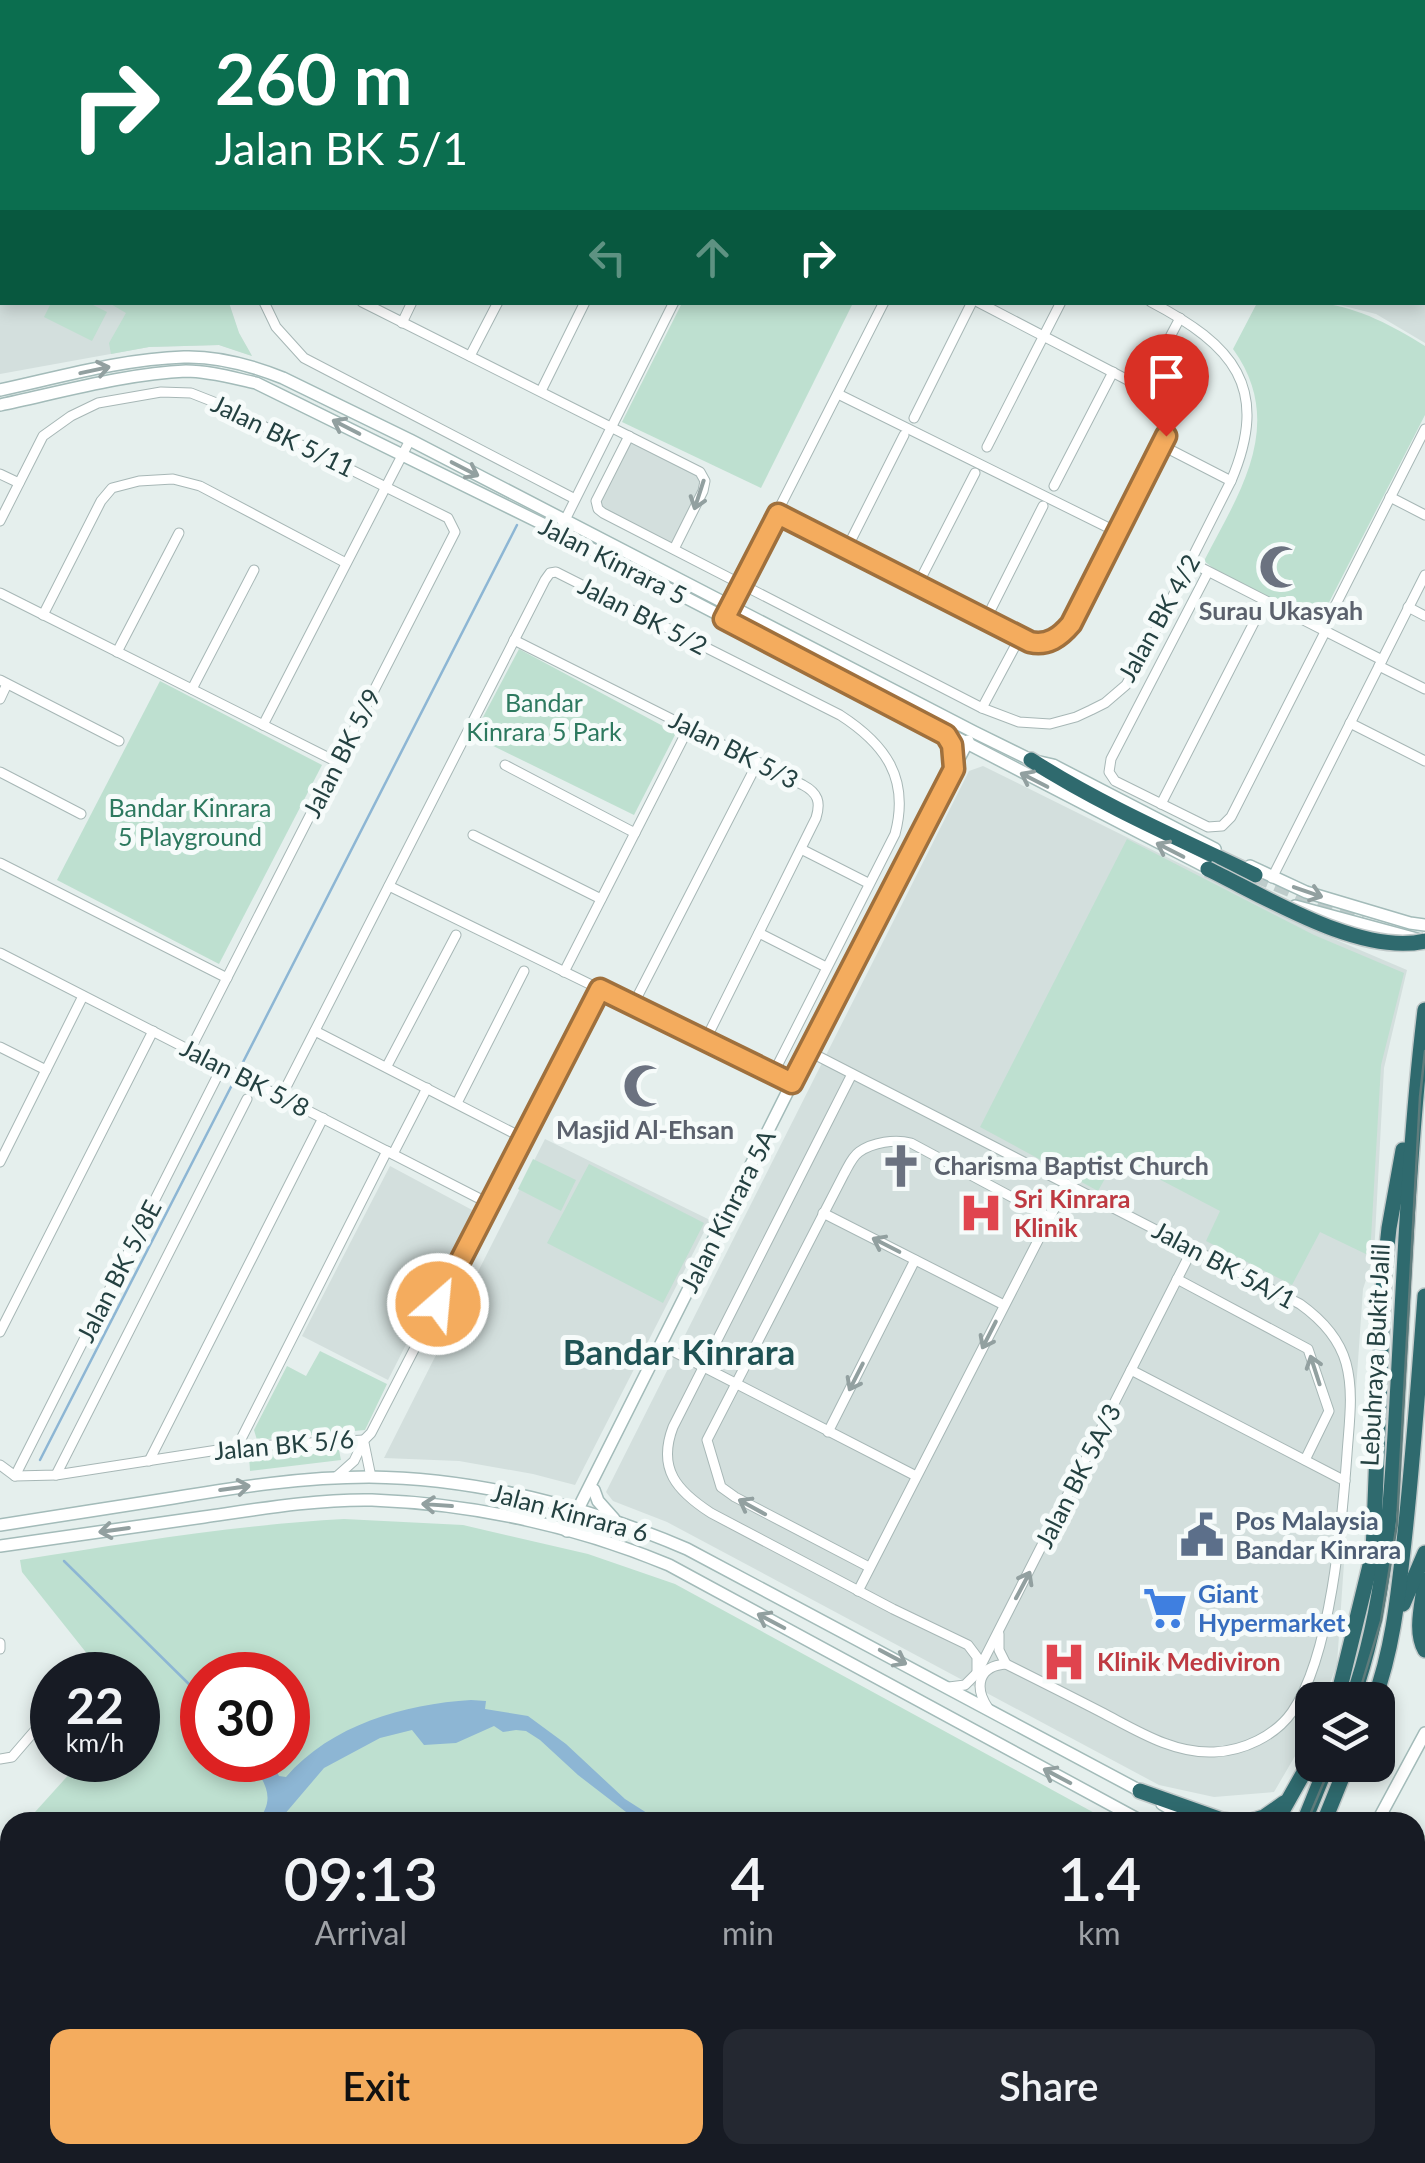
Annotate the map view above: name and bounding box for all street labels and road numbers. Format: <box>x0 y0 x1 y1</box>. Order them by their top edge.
street label: Jalan BK 5/11 <box>207 388 360 483</box>
street label: Jalan Kinrara 5 <box>535 510 692 610</box>
street label: Jalan BK 4/2 <box>1111 549 1205 686</box>
street label: Jalan BK 5/2 <box>574 570 713 660</box>
street label: Jalan BK 5/9 <box>296 683 386 822</box>
street label: Jalan BK 5/3 <box>665 704 804 794</box>
street label: Jalan BK 5/8 <box>176 1032 315 1122</box>
street label: Jalan Kinrara 5A <box>673 1124 781 1297</box>
street label: Jalan BK 5/8E <box>70 1195 167 1346</box>
street label: Jalan BK 5A/1 <box>1148 1214 1301 1314</box>
street label: Lebuhraya Bukit Jalil <box>1353 1243 1395 1467</box>
street label: Jalan BK 5A/3 <box>1028 1399 1126 1553</box>
street label: Jalan BK 5/6 <box>213 1423 355 1465</box>
street label: Jalan Kinrara 6 <box>489 1477 652 1547</box>

